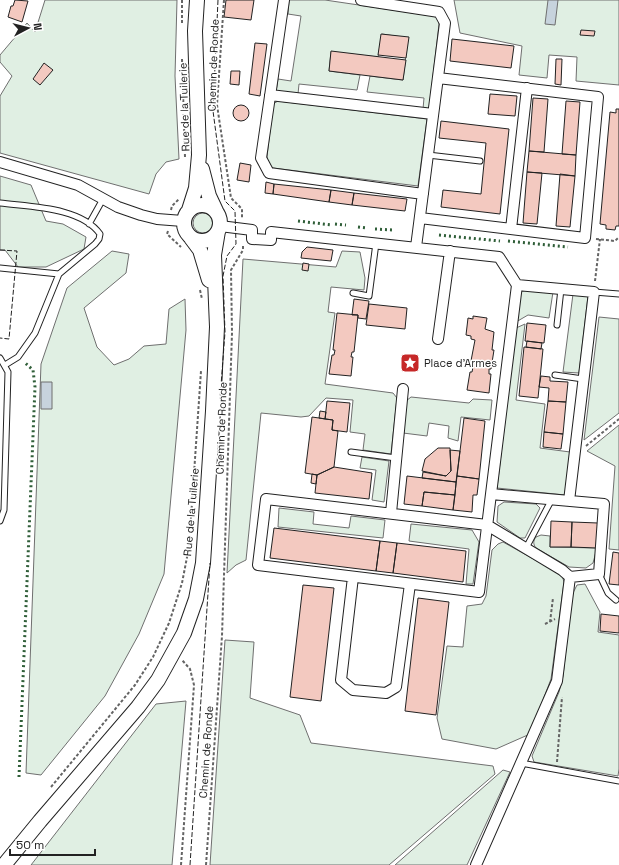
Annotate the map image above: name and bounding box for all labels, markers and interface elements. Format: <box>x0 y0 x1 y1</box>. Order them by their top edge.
north arrow <box>8 8 48 48</box>
street label: Chemin de Ronde <box>204 19 222 111</box>
text: N <box>31 22 45 31</box>
street label: Rue de la Tuilerie <box>175 62 193 152</box>
place icon: Place d'Armes <box>399 352 421 374</box>
place label: Place d'Armes <box>424 356 497 370</box>
street label: Chemin de Ronde <box>212 382 230 474</box>
street label: Rue de la Tuilerie <box>180 467 202 557</box>
street label: Chemin de Ronde <box>196 705 216 799</box>
scale bar <box>10 831 95 857</box>
text: 50 m <box>16 837 44 853</box>

